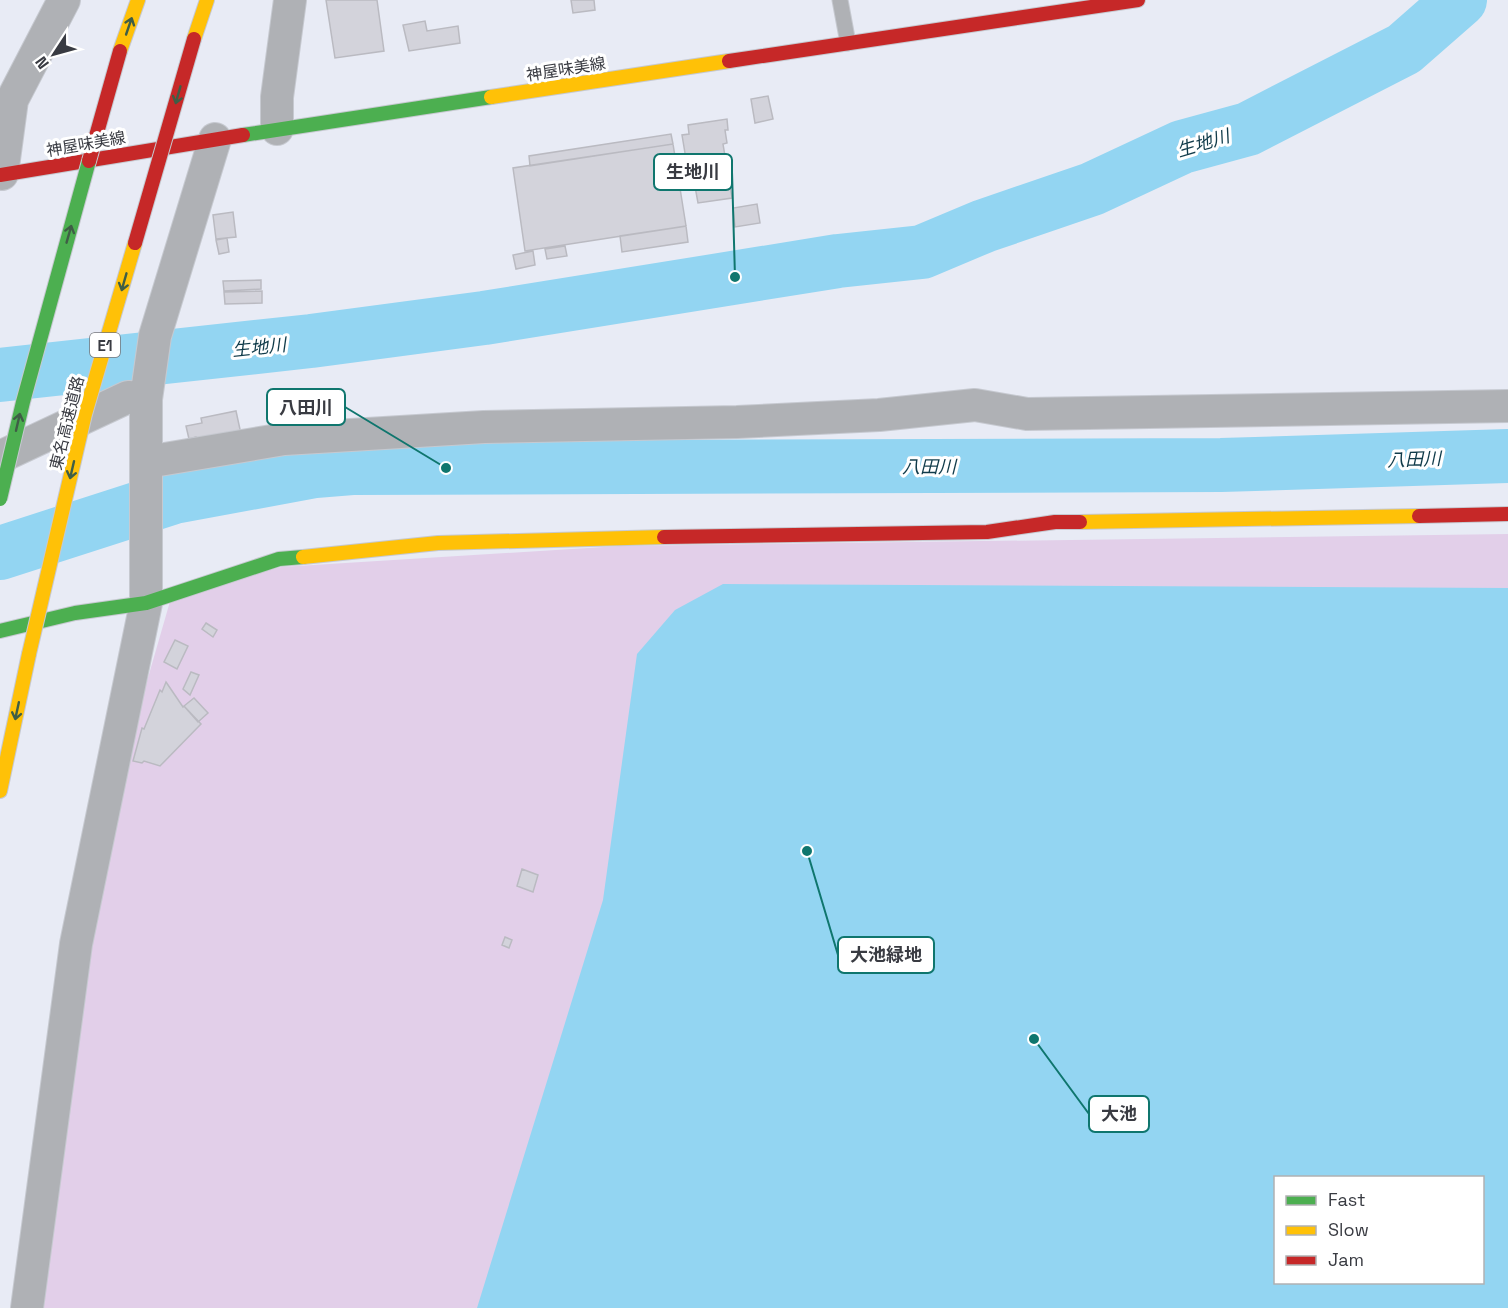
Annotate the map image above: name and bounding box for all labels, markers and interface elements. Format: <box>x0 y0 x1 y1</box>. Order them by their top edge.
one-way arrow <box>124 17 135 36</box>
north arrow <box>24 24 84 84</box>
text: N <box>31 52 54 73</box>
street label: 神屋味美線 <box>525 52 607 86</box>
one-way arrow <box>172 85 183 104</box>
water label: 生地川 <box>1174 124 1234 162</box>
street label: 神屋味美線 <box>45 127 127 161</box>
callout: 生地川 <box>654 154 732 190</box>
text: 生地川 <box>666 160 720 183</box>
one-way arrow <box>64 224 76 243</box>
one-way arrow <box>117 272 129 291</box>
road number: E1 <box>90 333 120 357</box>
water label: 生地川 <box>231 333 289 361</box>
street label: 東名高速道路 <box>45 374 89 472</box>
callout: 八田川 <box>267 389 345 425</box>
text: 八田川 <box>279 396 333 419</box>
one-way arrow <box>13 412 24 432</box>
water label: 八田川 <box>1387 446 1443 471</box>
water label: 八田川 <box>902 455 958 478</box>
one-way arrow <box>66 461 78 480</box>
one-way arrow <box>11 701 22 721</box>
callout: 大池緑地 <box>838 937 934 973</box>
text: 大池緑地 <box>850 943 922 966</box>
callout: 大池 <box>1089 1096 1149 1132</box>
text: 大池 <box>1101 1102 1137 1125</box>
legend <box>1274 1176 1484 1284</box>
text: Fast <box>1328 1188 1365 1211</box>
text: Slow <box>1328 1218 1369 1241</box>
text: Jam <box>1328 1248 1364 1271</box>

